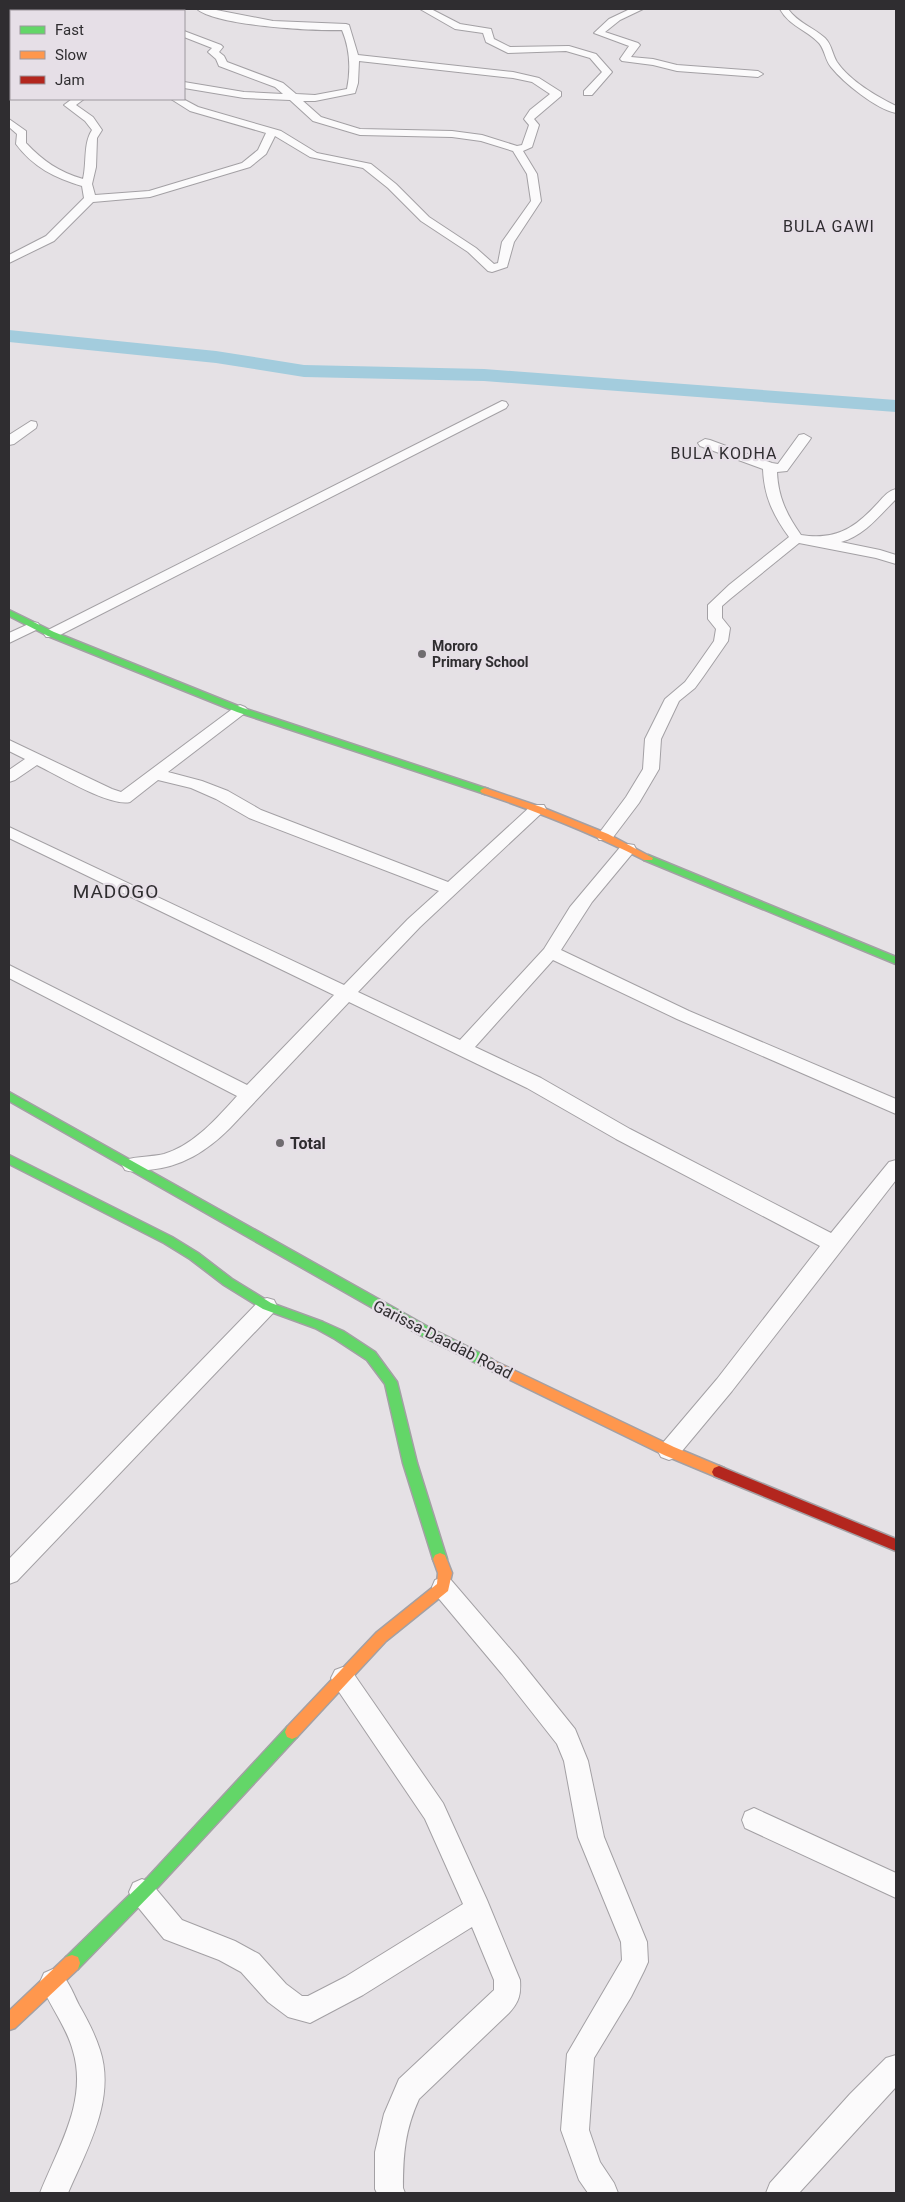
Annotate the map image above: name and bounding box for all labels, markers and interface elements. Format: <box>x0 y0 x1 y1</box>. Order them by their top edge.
legend <box>10 10 185 100</box>
text: Fast <box>55 21 84 39</box>
text: Slow <box>55 46 87 64</box>
text: Jam <box>55 71 85 89</box>
district label: BULA GAWI <box>783 217 875 236</box>
district label: BULA KODHA <box>671 444 777 463</box>
place label: Mororo Primary School <box>432 638 529 670</box>
marker: Mororo Primary School <box>416 648 428 660</box>
district label: MADOGO <box>73 880 159 903</box>
place label: Total <box>290 1134 326 1153</box>
marker: Total <box>274 1137 286 1149</box>
street label: Garissa-Daadab Road <box>370 1296 516 1383</box>

